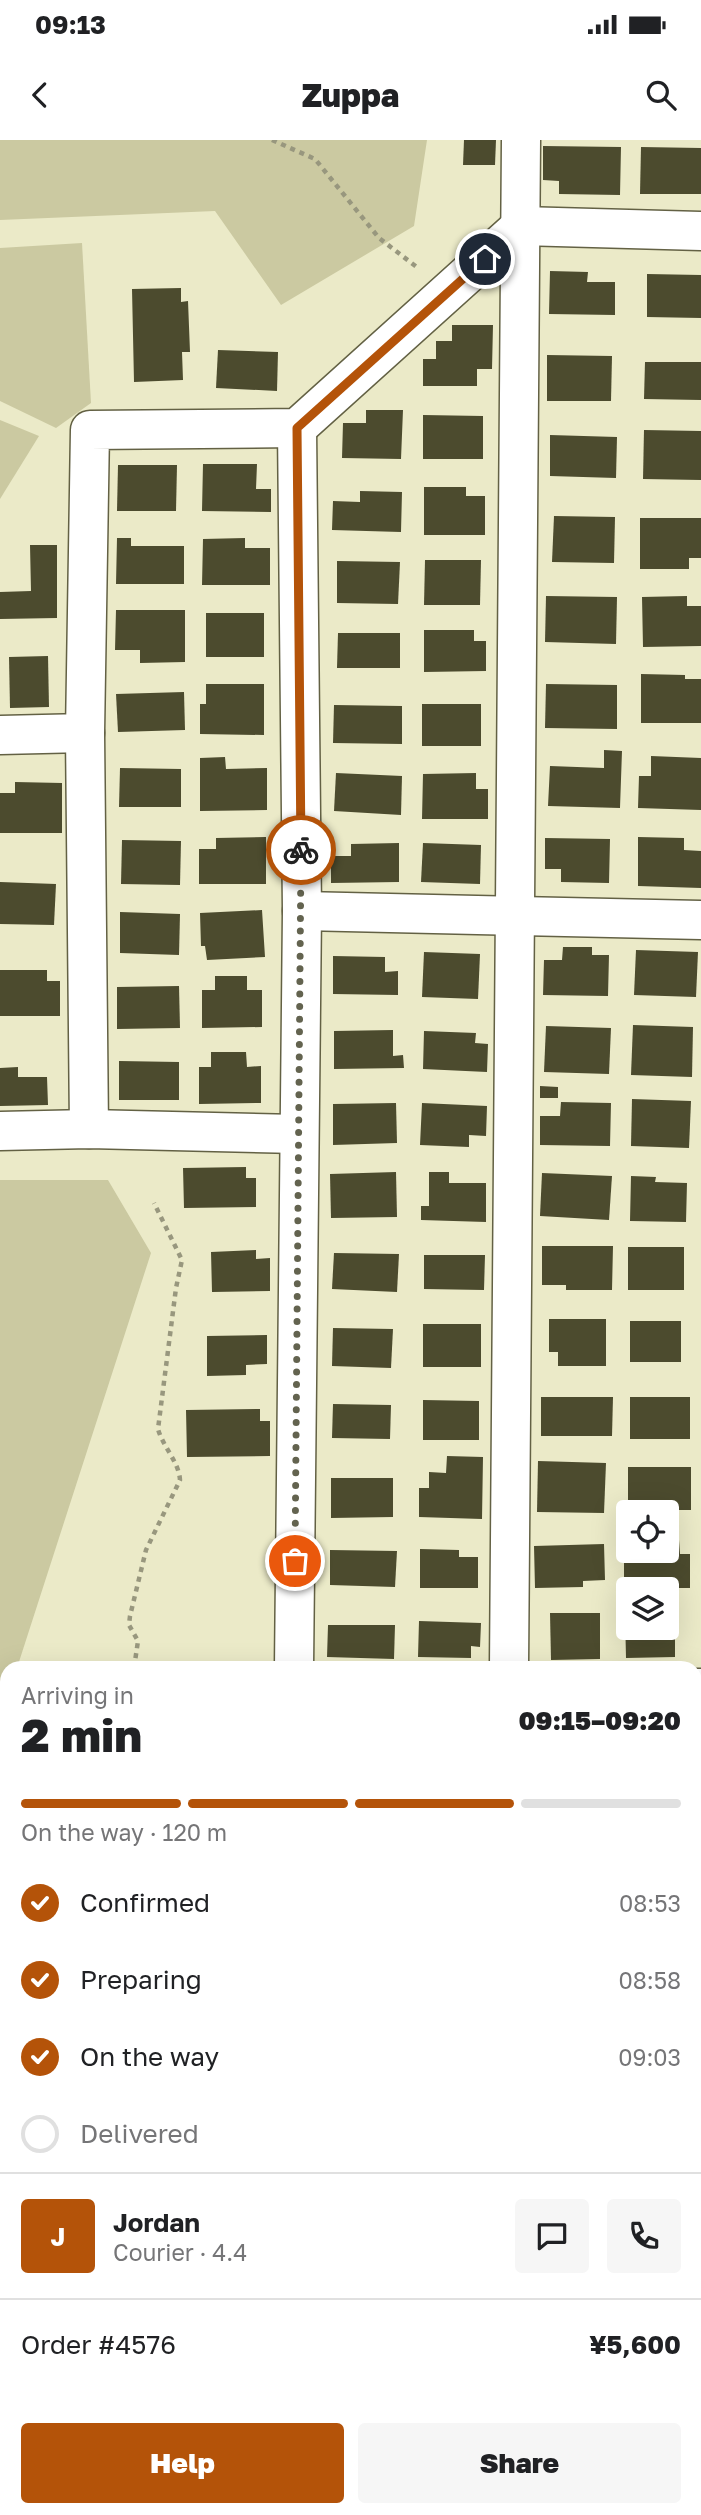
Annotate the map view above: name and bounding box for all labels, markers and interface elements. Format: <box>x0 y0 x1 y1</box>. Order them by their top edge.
text: 09:13 <box>35 9 106 40</box>
icon: back <box>21 76 59 114</box>
text: Zuppa <box>302 76 399 114</box>
icon: search <box>642 76 680 114</box>
pin <box>455 229 515 289</box>
icon: home <box>466 240 504 278</box>
courier <box>266 815 336 885</box>
icon: bike <box>282 831 320 869</box>
map controls <box>616 1500 679 1640</box>
button: locate <box>616 1500 679 1563</box>
pin <box>265 1531 325 1591</box>
icon: bag <box>276 1542 314 1580</box>
button: layers <box>616 1577 679 1640</box>
text: Arriving in <box>21 1681 134 1709</box>
text: 09:15–09:20 <box>518 1705 681 1736</box>
text: 2 min <box>21 1707 142 1762</box>
text: On the way · 120 m <box>21 1818 227 1846</box>
icon: check <box>21 1884 59 1922</box>
text: Confirmed <box>80 1887 210 1918</box>
text: 08:53 <box>619 1889 681 1917</box>
icon: check <box>21 1961 59 1999</box>
text: Preparing <box>80 1964 202 1995</box>
text: 08:58 <box>618 1966 681 1994</box>
icon: check <box>21 2038 59 2076</box>
text: On the way <box>80 2041 219 2072</box>
text: 09:03 <box>618 2043 681 2071</box>
text: Delivered <box>80 2118 199 2149</box>
button: chat <box>515 2199 589 2273</box>
button: phone <box>607 2199 681 2273</box>
text: Jordan <box>113 2207 200 2238</box>
text: J <box>51 2221 65 2252</box>
text: Courier · 4.4 <box>113 2238 247 2266</box>
text: Order #4576 <box>21 2329 176 2360</box>
text: ¥5,600 <box>589 2329 681 2360</box>
button: Help <box>21 2423 344 2503</box>
button: Share <box>358 2423 681 2503</box>

